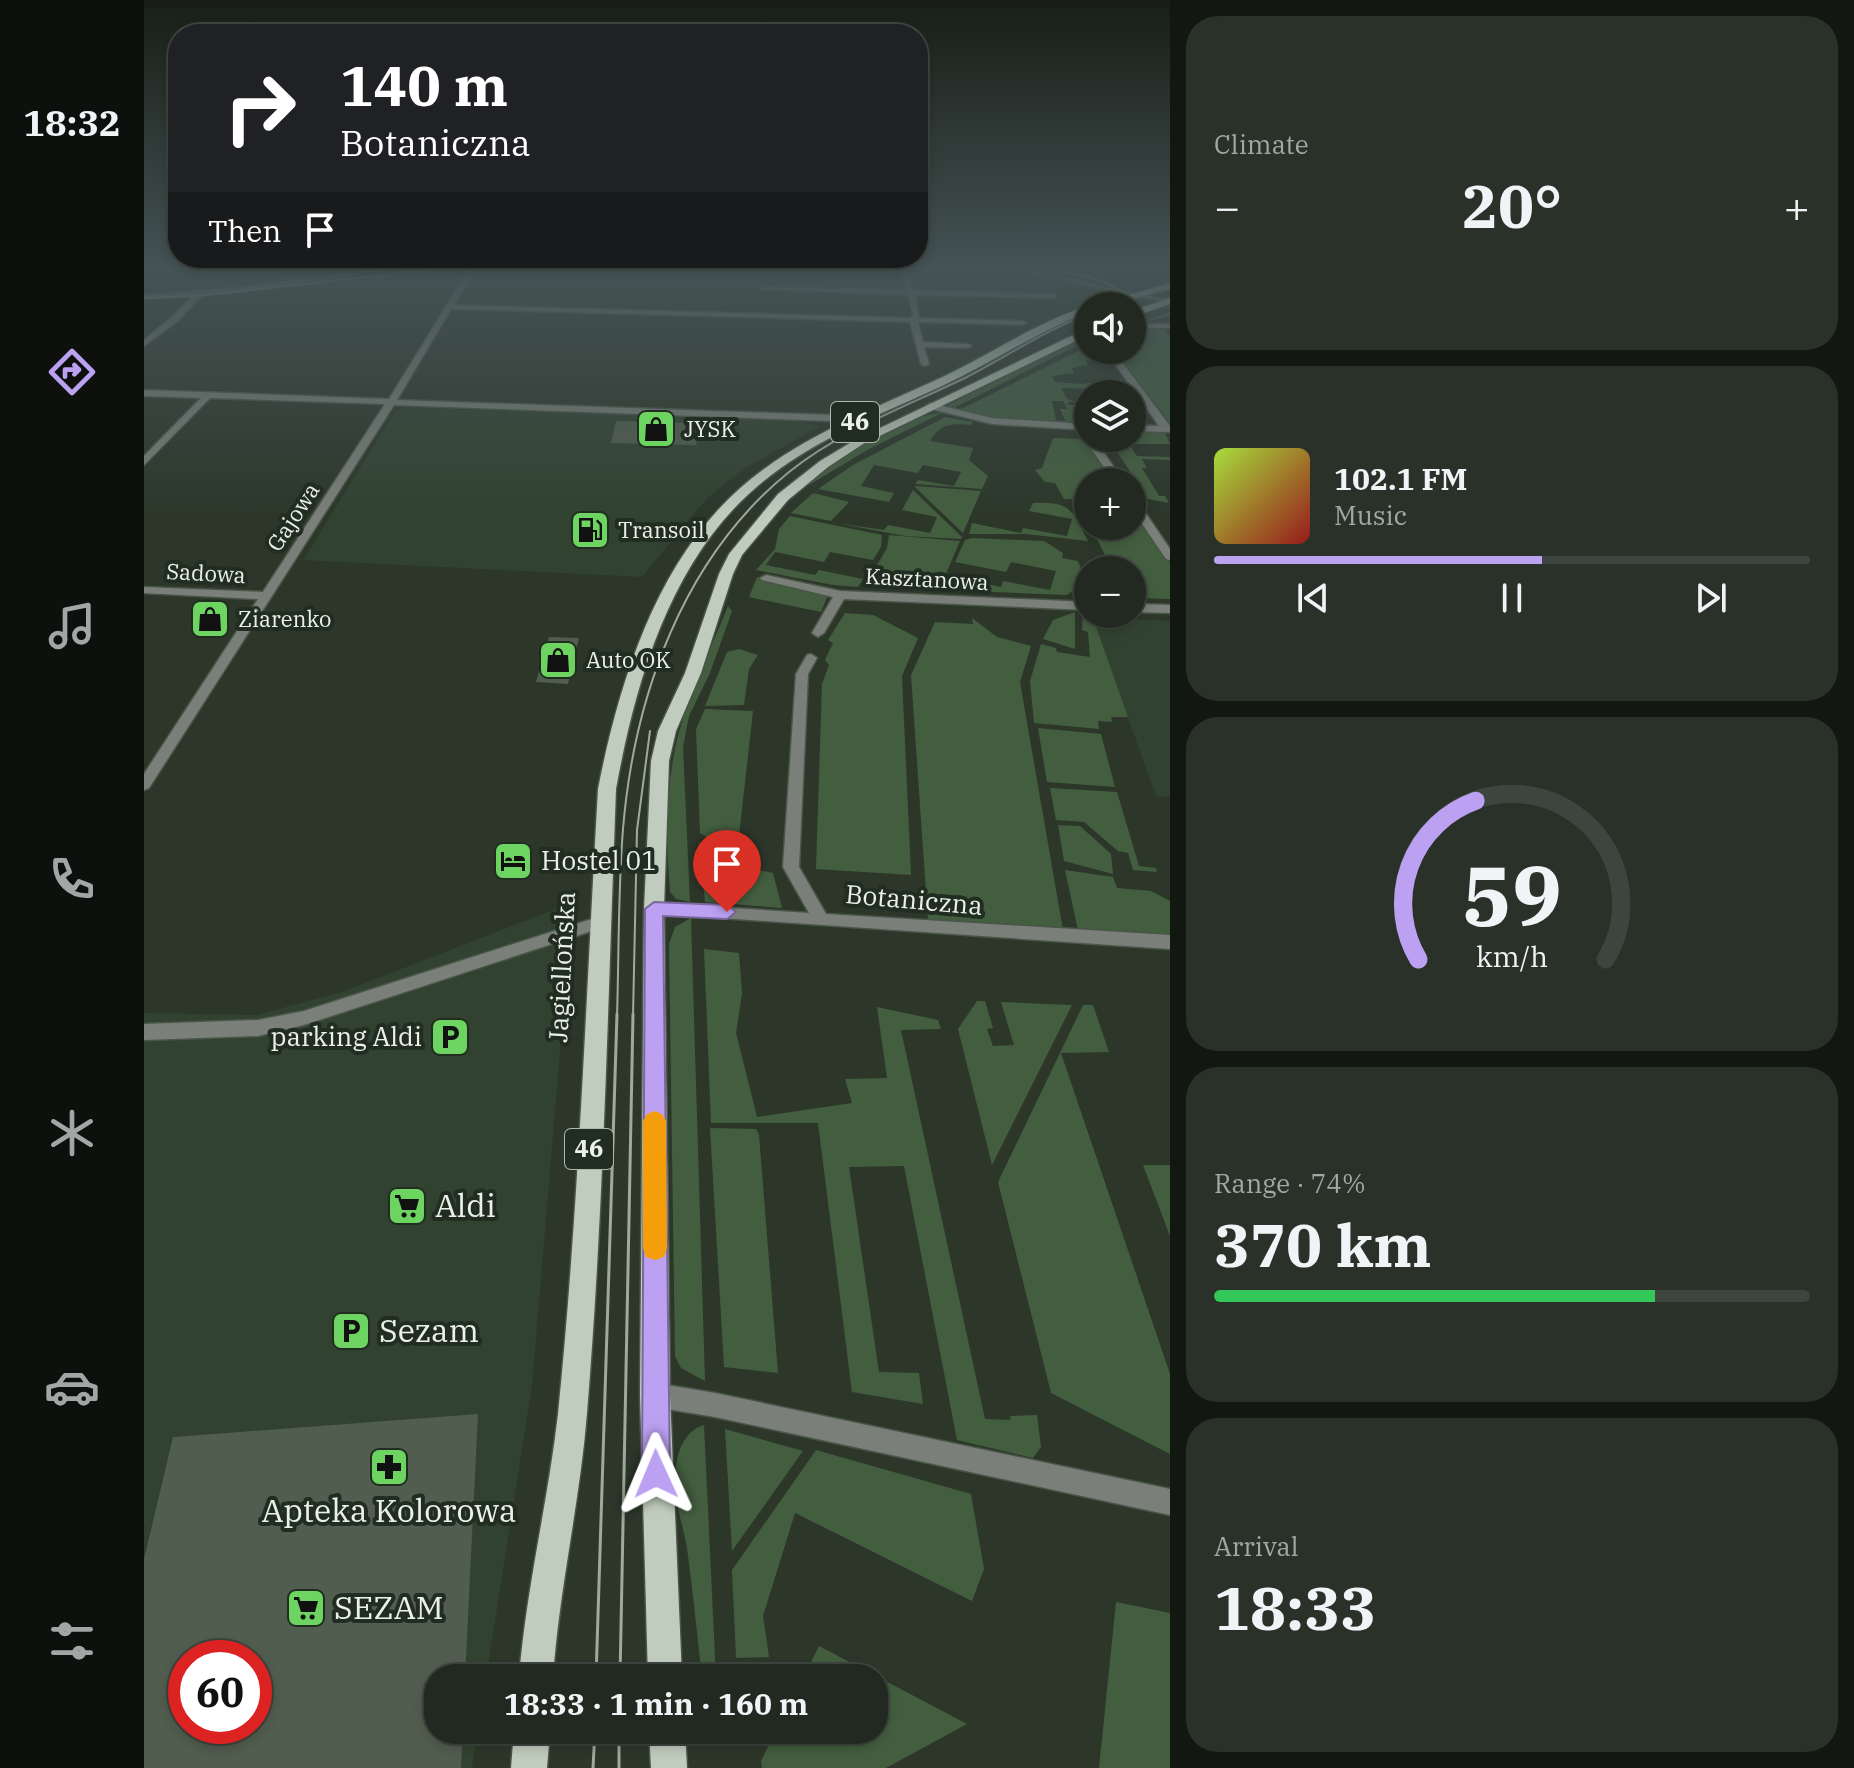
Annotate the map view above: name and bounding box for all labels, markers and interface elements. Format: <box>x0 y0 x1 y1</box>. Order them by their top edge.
text: 140 m <box>340 49 508 121</box>
icon: right <box>208 56 312 160</box>
text: 18:32 <box>23 99 121 146</box>
text: Botaniczna <box>340 119 531 166</box>
text: Climate <box>1214 127 1309 161</box>
text: 20° <box>1462 166 1562 245</box>
text: − <box>1214 178 1240 235</box>
text: + <box>1784 178 1810 235</box>
icon: arrive <box>298 208 342 252</box>
text: Then <box>208 211 282 250</box>
map controls <box>1074 292 1146 628</box>
button: sound <box>1074 292 1146 364</box>
icon: directions <box>44 344 100 400</box>
button: layers <box>1074 380 1146 452</box>
road number: 46 <box>831 402 879 442</box>
shop icon: JYSK <box>635 408 677 450</box>
place label: JYSK <box>684 414 736 443</box>
text: 102.1 FM <box>1334 459 1467 498</box>
button: + <box>1074 468 1146 540</box>
street label: Gajowa <box>260 477 325 556</box>
text: Music <box>1334 498 1407 532</box>
fuel station icon: Transoil <box>569 509 611 551</box>
place label: Transoil <box>618 515 705 544</box>
street label: Sadowa <box>166 556 246 589</box>
button: − <box>1074 556 1146 628</box>
street label: Kasztanowa <box>864 561 990 596</box>
icon: previous <box>1291 576 1335 620</box>
icon: pause <box>1490 576 1534 620</box>
icon: next <box>1689 576 1733 620</box>
icon: music <box>44 598 100 654</box>
shop icon: Ziarenko <box>189 598 231 640</box>
place label: Ziarenko <box>238 604 331 633</box>
shop icon: Auto OK <box>537 639 579 681</box>
place label: Auto OK <box>586 645 671 674</box>
pin <box>693 830 761 912</box>
hotel icon: Hostel 01 <box>492 840 534 882</box>
text: 59 <box>1462 841 1562 949</box>
icon: arrive <box>705 842 749 886</box>
place label: Hostel 01 <box>541 843 657 877</box>
icon: phone <box>44 851 100 907</box>
street label: Botaniczna <box>844 876 984 922</box>
street label: Jagiellońska <box>540 891 582 1043</box>
text: km/h <box>1476 938 1548 975</box>
parking icon: parking Aldi <box>429 1016 471 1058</box>
place label: parking Aldi <box>271 1019 422 1053</box>
icon: climate <box>44 1105 100 1161</box>
road number: 46 <box>565 1129 613 1169</box>
text: Range · 74% <box>1214 1166 1366 1200</box>
place label: Aldi <box>435 1184 496 1226</box>
supermarket icon: Aldi <box>386 1185 428 1227</box>
text: 370 km <box>1214 1205 1432 1284</box>
place label: Sezam <box>379 1309 479 1351</box>
parking icon: Sezam <box>330 1310 372 1352</box>
icon: car <box>44 1359 100 1415</box>
position arrow <box>614 1432 698 1516</box>
pharmacy icon: Apteka Kolorowa <box>368 1446 410 1488</box>
place label: Apteka Kolorowa <box>262 1489 516 1531</box>
text: Arrival <box>1214 1529 1299 1563</box>
text: 18:33 <box>1214 1568 1376 1647</box>
place label: SEZAM <box>334 1586 444 1628</box>
supermarket icon: SEZAM <box>285 1587 327 1629</box>
icon: filters <box>44 1613 100 1669</box>
speed limit sign: 60 <box>168 1640 272 1744</box>
text: 18:33 · 1 min · 160 m <box>504 1684 808 1723</box>

